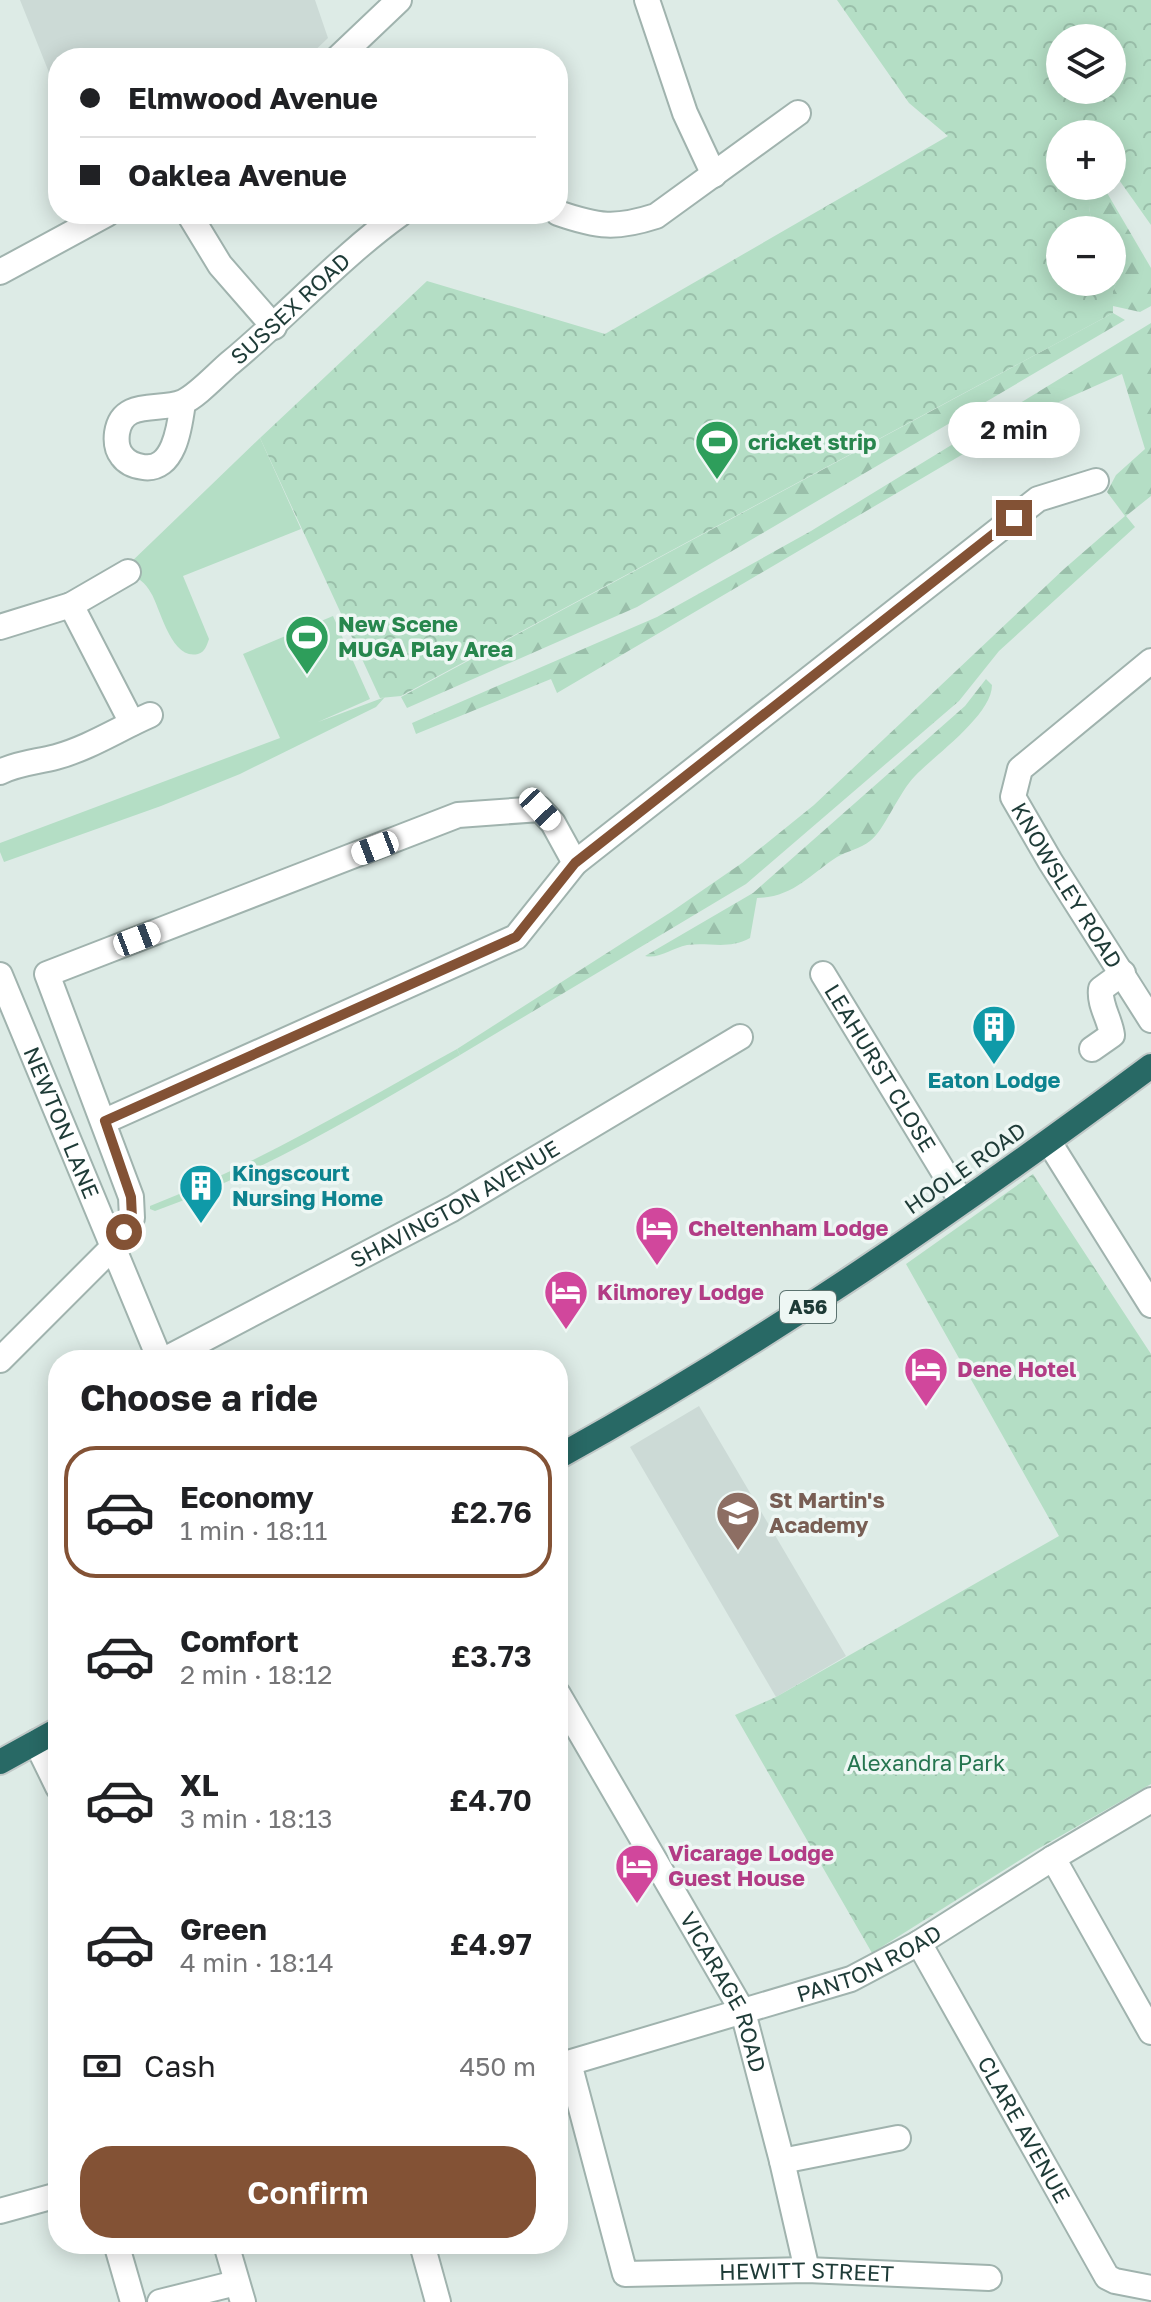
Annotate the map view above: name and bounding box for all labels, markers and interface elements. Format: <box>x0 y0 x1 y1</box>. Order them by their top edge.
map controls <box>1046 24 1126 296</box>
button: layers <box>1046 24 1126 104</box>
text: Elmwood Avenue <box>128 80 378 116</box>
button: + <box>1046 120 1126 200</box>
text: Oaklea Avenue <box>128 157 347 193</box>
button: − <box>1046 216 1126 296</box>
street label: SUSSEX ROAD <box>225 247 355 370</box>
callout: 2 min <box>948 402 1080 458</box>
text: 2 min <box>980 414 1048 445</box>
sports icon: cricket strip <box>693 418 741 481</box>
place label: cricket strip <box>748 428 877 455</box>
route end <box>996 500 1032 536</box>
place label: New Scene MUGA Play Area <box>338 610 513 662</box>
sports icon: New Scene MUGA Play Area <box>283 613 331 676</box>
car <box>515 783 565 835</box>
street label: KNOWSLEY ROAD <box>1006 797 1128 973</box>
car <box>348 828 402 868</box>
car <box>110 919 164 959</box>
street label: LEAHURST CLOSE <box>819 979 942 1157</box>
building icon: Eaton Lodge <box>970 1003 1018 1066</box>
street label: NEWTON LANE <box>18 1043 105 1202</box>
place label: Eaton Lodge <box>927 1066 1061 1093</box>
street label: HOOLE ROAD <box>899 1116 1030 1219</box>
street label: SHAVINGTON AVENUE <box>345 1134 564 1273</box>
place label: Kingscourt Nursing Home <box>232 1159 383 1211</box>
building icon: Kingscourt Nursing Home <box>177 1162 225 1225</box>
hotel icon: Cheltenham Lodge <box>633 1204 681 1267</box>
route start <box>106 1214 142 1250</box>
place label: Cheltenham Lodge <box>688 1214 889 1241</box>
hotel icon: Kilmorey Lodge <box>542 1268 590 1331</box>
place label: Kilmorey Lodge <box>597 1278 764 1305</box>
road number: A56 <box>780 1291 836 1323</box>
hotel icon: Dene Hotel <box>902 1345 950 1408</box>
place label: Dene Hotel <box>957 1355 1076 1382</box>
text: Choose a ride <box>80 1376 318 1419</box>
icon: car <box>84 1476 156 1548</box>
text: Economy <box>180 1479 314 1515</box>
place label: St Martin's Academy <box>769 1486 885 1538</box>
school or university icon: St Martin's Academy <box>714 1489 762 1552</box>
text: £2.76 <box>450 1494 532 1530</box>
text: 1 min · 18:11 <box>180 1515 327 1546</box>
icon: car <box>84 1620 156 1692</box>
text: Comfort <box>180 1623 299 1659</box>
text: £3.73 <box>451 1638 532 1674</box>
text: 2 min · 18:12 <box>180 1659 332 1690</box>
park label: Alexandra Park <box>847 1749 1005 1776</box>
icon: car <box>84 1764 156 1836</box>
text: XL <box>180 1767 219 1803</box>
text: £4.70 <box>449 1782 532 1818</box>
text: 3 min · 18:13 <box>180 1803 333 1834</box>
place label: Vicarage Lodge Guest House <box>668 1839 834 1891</box>
hotel icon: Vicarage Lodge Guest House <box>613 1842 661 1905</box>
street label: VICARAGE ROAD <box>675 1907 772 2075</box>
icon: car <box>84 1908 156 1980</box>
text: Green <box>180 1911 267 1947</box>
street label: PANTON ROAD <box>793 1918 946 2007</box>
text: £4.97 <box>449 1926 532 1962</box>
text: 4 min · 18:14 <box>180 1947 334 1978</box>
icon: cash <box>80 2044 124 2088</box>
text: Cash <box>144 2048 216 2084</box>
text: 450 m <box>459 2051 536 2082</box>
street label: CLARE AVENUE <box>972 2051 1076 2207</box>
button: Confirm <box>80 2146 536 2238</box>
street label: HEWITT STREET <box>719 2256 895 2287</box>

